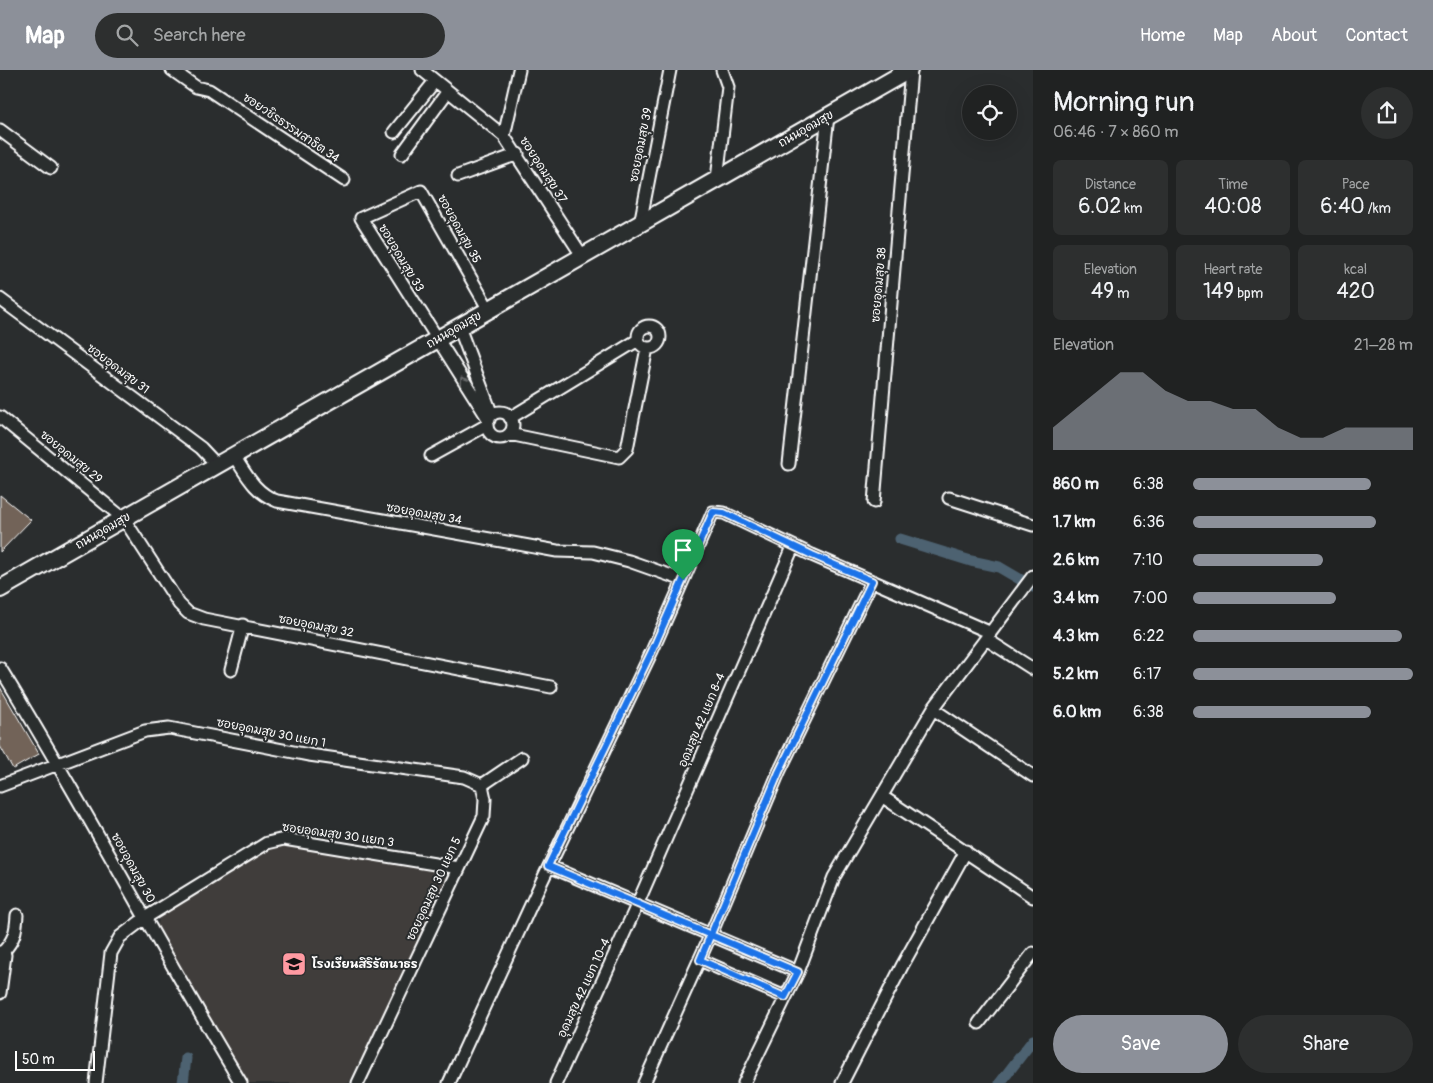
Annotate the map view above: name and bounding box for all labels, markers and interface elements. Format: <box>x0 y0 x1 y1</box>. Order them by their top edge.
search box <box>95 13 445 58</box>
text: Map <box>25 21 65 50</box>
icon: search <box>113 21 141 49</box>
text: Search here <box>153 23 246 47</box>
text: Home <box>1140 24 1185 47</box>
text: Map <box>1213 24 1243 47</box>
text: About <box>1271 24 1317 47</box>
text: Contact <box>1345 24 1408 47</box>
map controls <box>962 85 1017 140</box>
button: locate <box>962 85 1017 140</box>
text: Morning run <box>1053 85 1195 120</box>
button: share <box>1361 87 1413 139</box>
street label: ซอยวชิรธรรมสาธิต 34 <box>240 90 342 166</box>
street label: ซอยอุดมสุข 39 <box>626 106 657 184</box>
street label: ถนนอุดมสุข <box>776 107 837 152</box>
text: 06:46 · 7 × 860 m <box>1053 122 1178 142</box>
street label: ซอยอุดมสุข 37 <box>515 134 570 207</box>
text: Distance <box>1085 176 1136 193</box>
text: Time <box>1218 176 1248 193</box>
text: Pace <box>1342 176 1370 193</box>
street label: ซอยอุดมสุข 35 <box>433 192 484 266</box>
text: 6.02 <box>1078 193 1121 220</box>
text: 40:08 <box>1204 193 1262 220</box>
text: 6:40 <box>1320 193 1365 220</box>
text: km <box>1121 200 1142 217</box>
text: /km <box>1365 200 1391 217</box>
street label: ซอยอุดมสุข 33 <box>374 221 427 295</box>
street label: ซอยอุดมสุข 38 <box>868 247 891 323</box>
text: Elevation <box>1084 261 1137 278</box>
text: Heart rate <box>1203 261 1263 278</box>
text: kcal <box>1344 261 1367 278</box>
text: 49 <box>1091 278 1114 305</box>
text: 149 <box>1203 278 1234 305</box>
text: 420 <box>1337 278 1375 305</box>
text: m <box>1114 285 1130 302</box>
text: bpm <box>1234 285 1263 302</box>
street label: ถนนอุดมสุข <box>424 308 485 353</box>
text: Elevation <box>1053 335 1114 355</box>
text: 21–28 m <box>1354 335 1413 355</box>
street label: ซอยอุดมสุข 31 <box>83 341 152 398</box>
one-way arrow <box>459 376 469 385</box>
street label: ซอยอุดมสุข 29 <box>36 427 105 487</box>
text: 860 m <box>1053 474 1099 494</box>
text: 6:38 <box>1133 474 1164 494</box>
street label: ซอยอุดมสุข 34 <box>385 500 463 529</box>
street label: ถนนอุดมสุข <box>73 509 134 554</box>
text: 1.7 km <box>1053 512 1096 532</box>
text: 6:36 <box>1133 512 1165 532</box>
pin <box>662 529 704 580</box>
icon: arrive <box>669 536 697 564</box>
text: 2.6 km <box>1053 550 1099 570</box>
text: 7:10 <box>1133 550 1163 570</box>
text: 3.4 km <box>1053 588 1099 608</box>
text: 7:00 <box>1133 588 1168 608</box>
street label: ซอยอุดมสุข 32 <box>277 611 355 642</box>
text: 4.3 km <box>1053 626 1099 646</box>
text: 6:22 <box>1133 626 1164 646</box>
text: 5.2 km <box>1053 664 1098 684</box>
text: 6:17 <box>1133 664 1161 684</box>
street label: อุดมสุข 42 แยก 8-4 <box>675 671 729 770</box>
text: 6.0 km <box>1053 702 1101 722</box>
text: 6:38 <box>1133 702 1164 722</box>
street label: ซอยอุดมสุข 30 แยก 1 <box>215 715 327 752</box>
street label: ซอยอุดมสุข 30 แยก 3 <box>281 820 395 851</box>
street label: ซอยอุดมสุข 30 <box>107 830 158 906</box>
street label: ซอยอุดมสุข 30 แยก 5 <box>403 835 466 944</box>
street label: อุดมสุข 42 แยก 10-4 <box>555 936 614 1040</box>
school or university icon: โรงเรียนสิริรัตนาธร <box>281 951 307 977</box>
place label: โรงเรียนสิริรัตนาธร <box>311 956 418 972</box>
button: Save <box>1053 1015 1228 1073</box>
button: Share <box>1238 1015 1413 1073</box>
scale bar <box>15 1048 95 1071</box>
text: 50 m <box>22 1051 55 1068</box>

